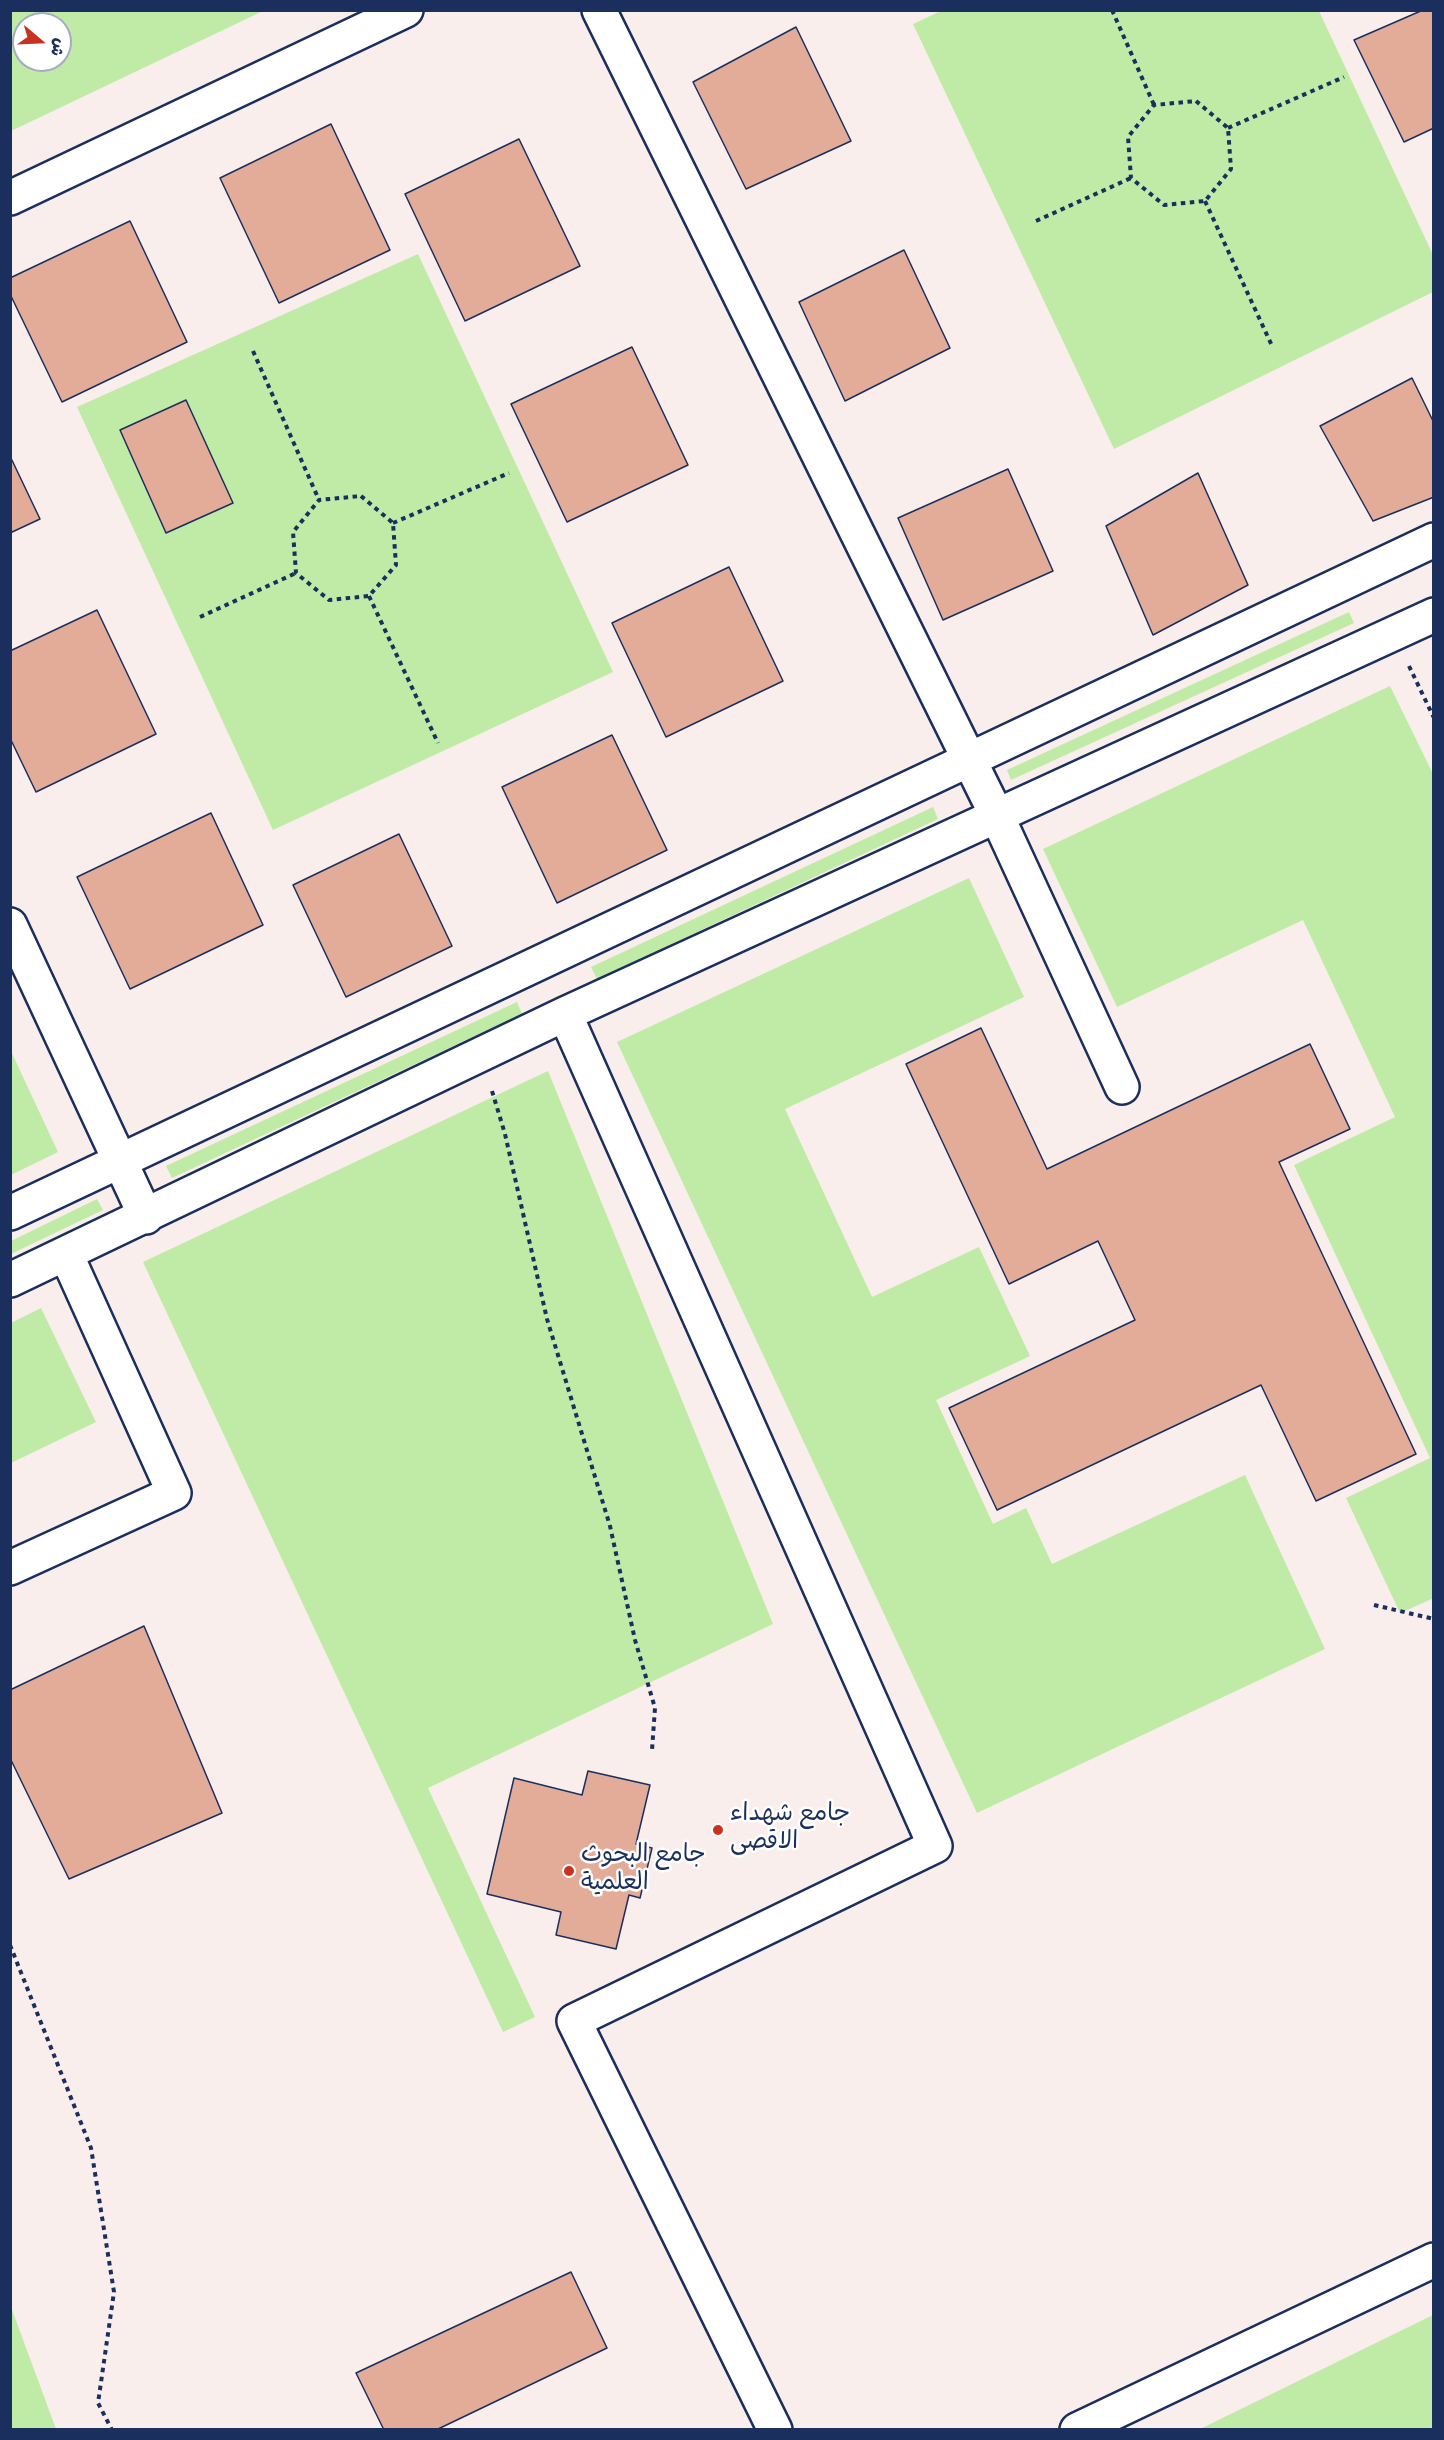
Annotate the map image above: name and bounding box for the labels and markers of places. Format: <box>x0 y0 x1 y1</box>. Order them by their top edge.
place label: جامع شهداء الاقصى <box>730 1802 850 1858</box>
marker: جامع شهداء الاقصى <box>711 1823 725 1837</box>
place label: جامع البحوث العلمية <box>581 1843 706 1899</box>
marker: جامع البحوث العلمية <box>562 1864 576 1878</box>

